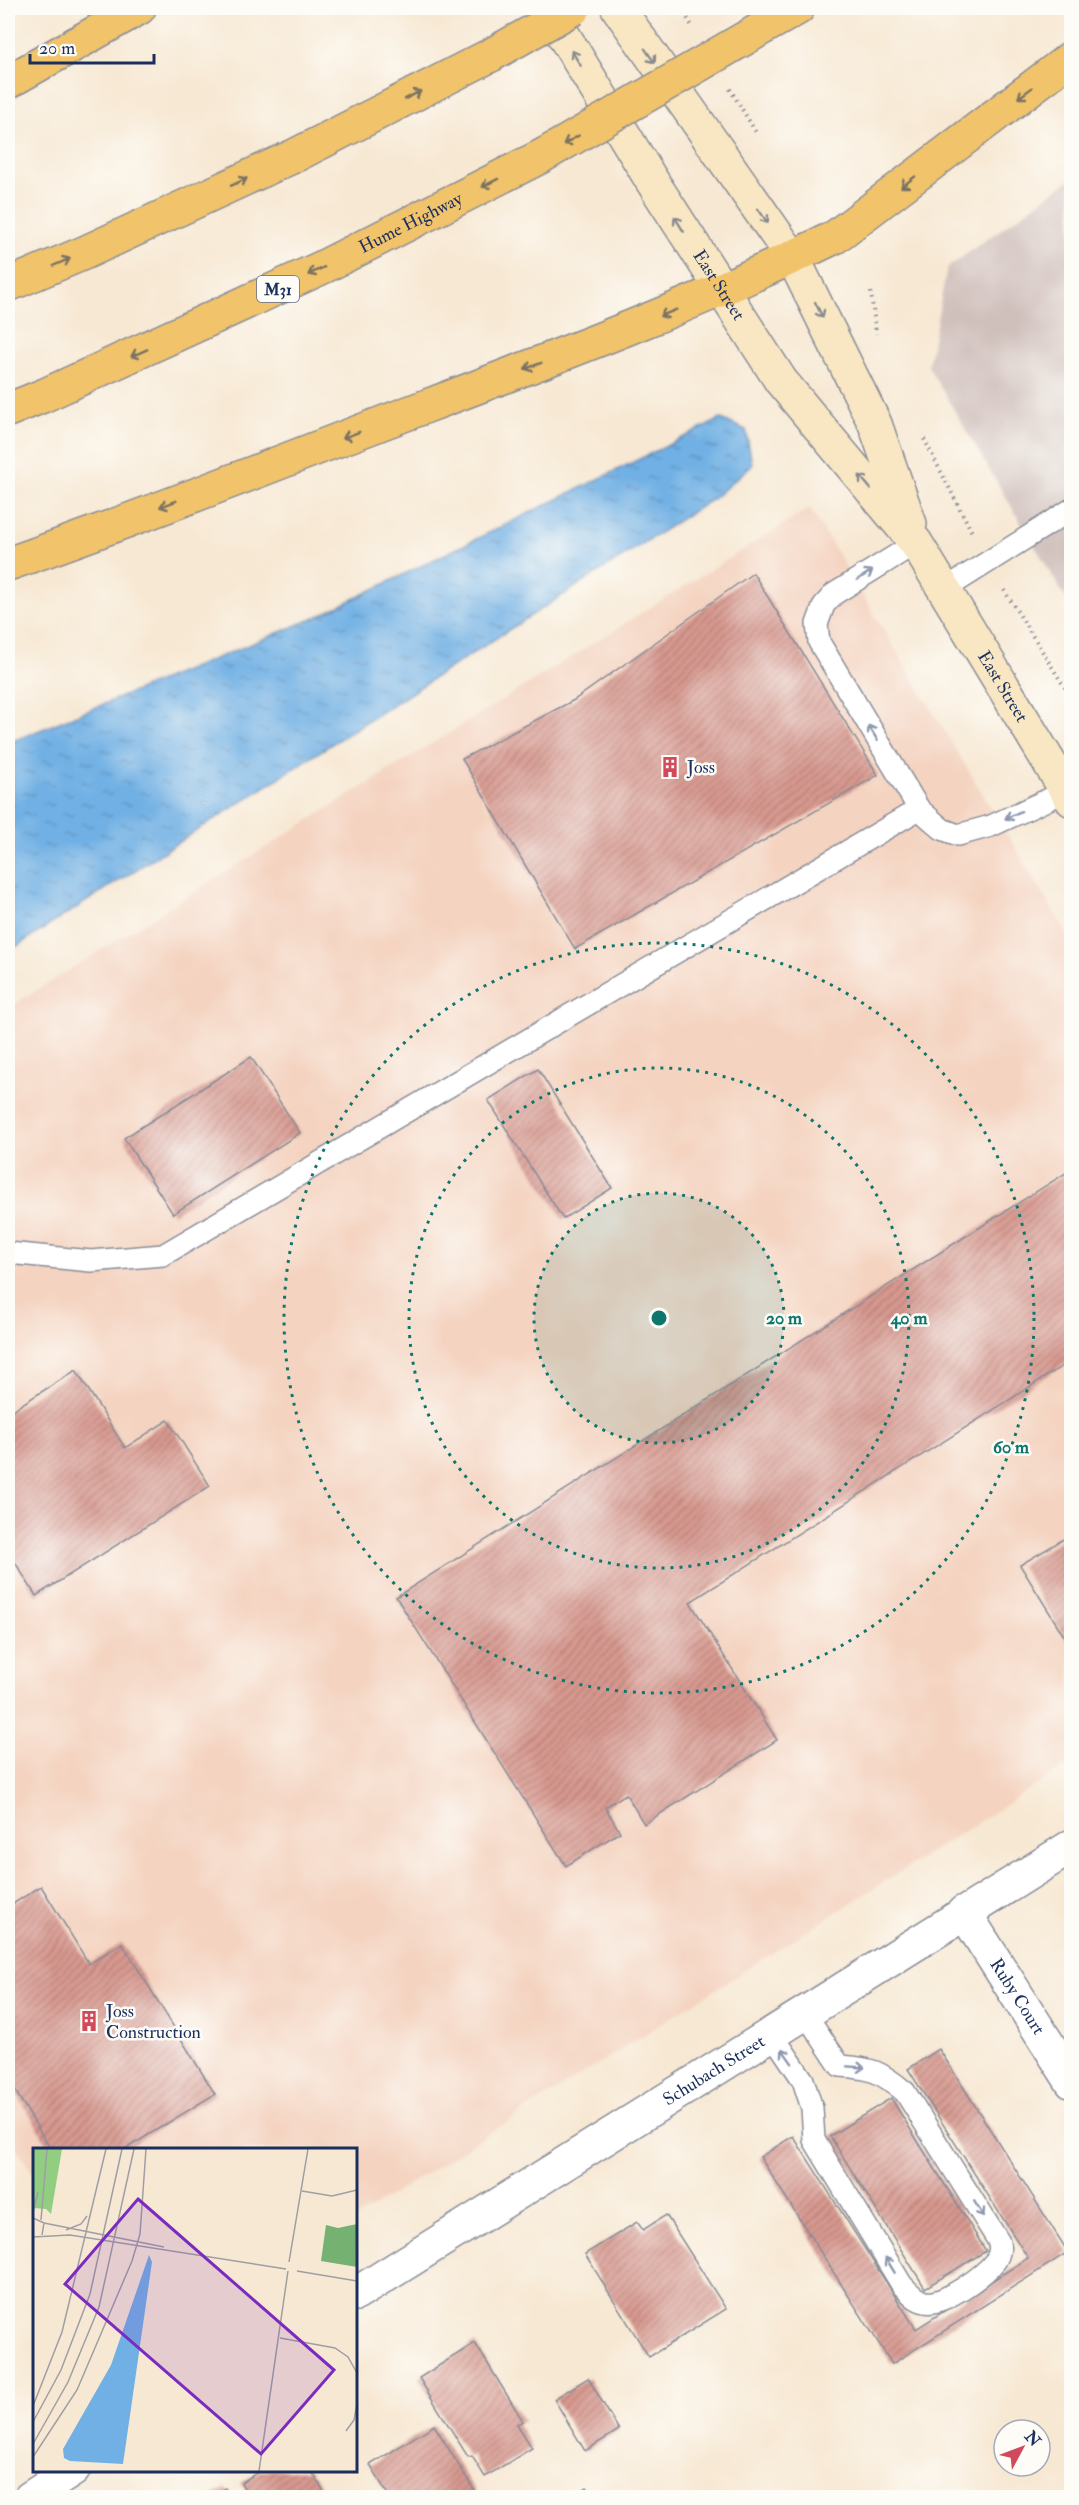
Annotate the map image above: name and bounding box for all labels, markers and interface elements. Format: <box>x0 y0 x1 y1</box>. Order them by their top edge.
scale bar <box>30 27 154 65</box>
text: 20 m <box>39 37 75 60</box>
one-way arrow <box>644 48 656 64</box>
one-way arrow <box>570 50 582 67</box>
one-way arrow <box>1017 86 1033 99</box>
one-way arrow <box>404 88 422 100</box>
one-way arrow <box>563 134 580 146</box>
one-way arrow <box>229 175 247 187</box>
one-way arrow <box>900 176 916 189</box>
one-way arrow <box>481 177 499 189</box>
street label: Hume Highway <box>355 187 467 259</box>
one-way arrow <box>757 207 769 223</box>
one-way arrow <box>673 216 685 233</box>
street label: East Street <box>687 245 750 325</box>
one-way arrow <box>52 256 70 267</box>
one-way arrow <box>308 265 326 277</box>
road number: M31 <box>257 276 299 302</box>
one-way arrow <box>813 301 825 319</box>
one-way arrow <box>659 308 677 319</box>
one-way arrow <box>131 347 149 359</box>
one-way arrow <box>524 361 543 372</box>
one-way arrow <box>342 430 361 441</box>
one-way arrow <box>858 475 872 490</box>
one-way arrow <box>160 499 178 510</box>
one-way arrow <box>856 568 873 581</box>
street label: East Street <box>972 647 1033 727</box>
one-way arrow <box>866 725 878 742</box>
building icon: Joss <box>658 755 682 779</box>
place label: Joss <box>686 756 715 779</box>
one-way arrow <box>1005 810 1023 822</box>
text: 20 m <box>766 1307 803 1330</box>
text: 40 m <box>890 1307 928 1330</box>
centre of rings <box>649 1308 669 1328</box>
text: 60 m <box>993 1436 1030 1459</box>
street label: Ruby Court <box>984 1954 1050 2039</box>
place label: Joss Construction <box>105 2000 201 2044</box>
building icon: Joss Construction <box>77 2009 101 2033</box>
street label: Schubach Street <box>659 2030 769 2111</box>
one-way arrow <box>781 2048 793 2065</box>
one-way arrow <box>845 2062 865 2073</box>
inset map <box>33 2148 357 2472</box>
one-way arrow <box>973 2200 985 2217</box>
one-way arrow <box>884 2257 896 2274</box>
north arrow <box>992 2418 1052 2478</box>
text: N <box>1020 2426 1045 2451</box>

